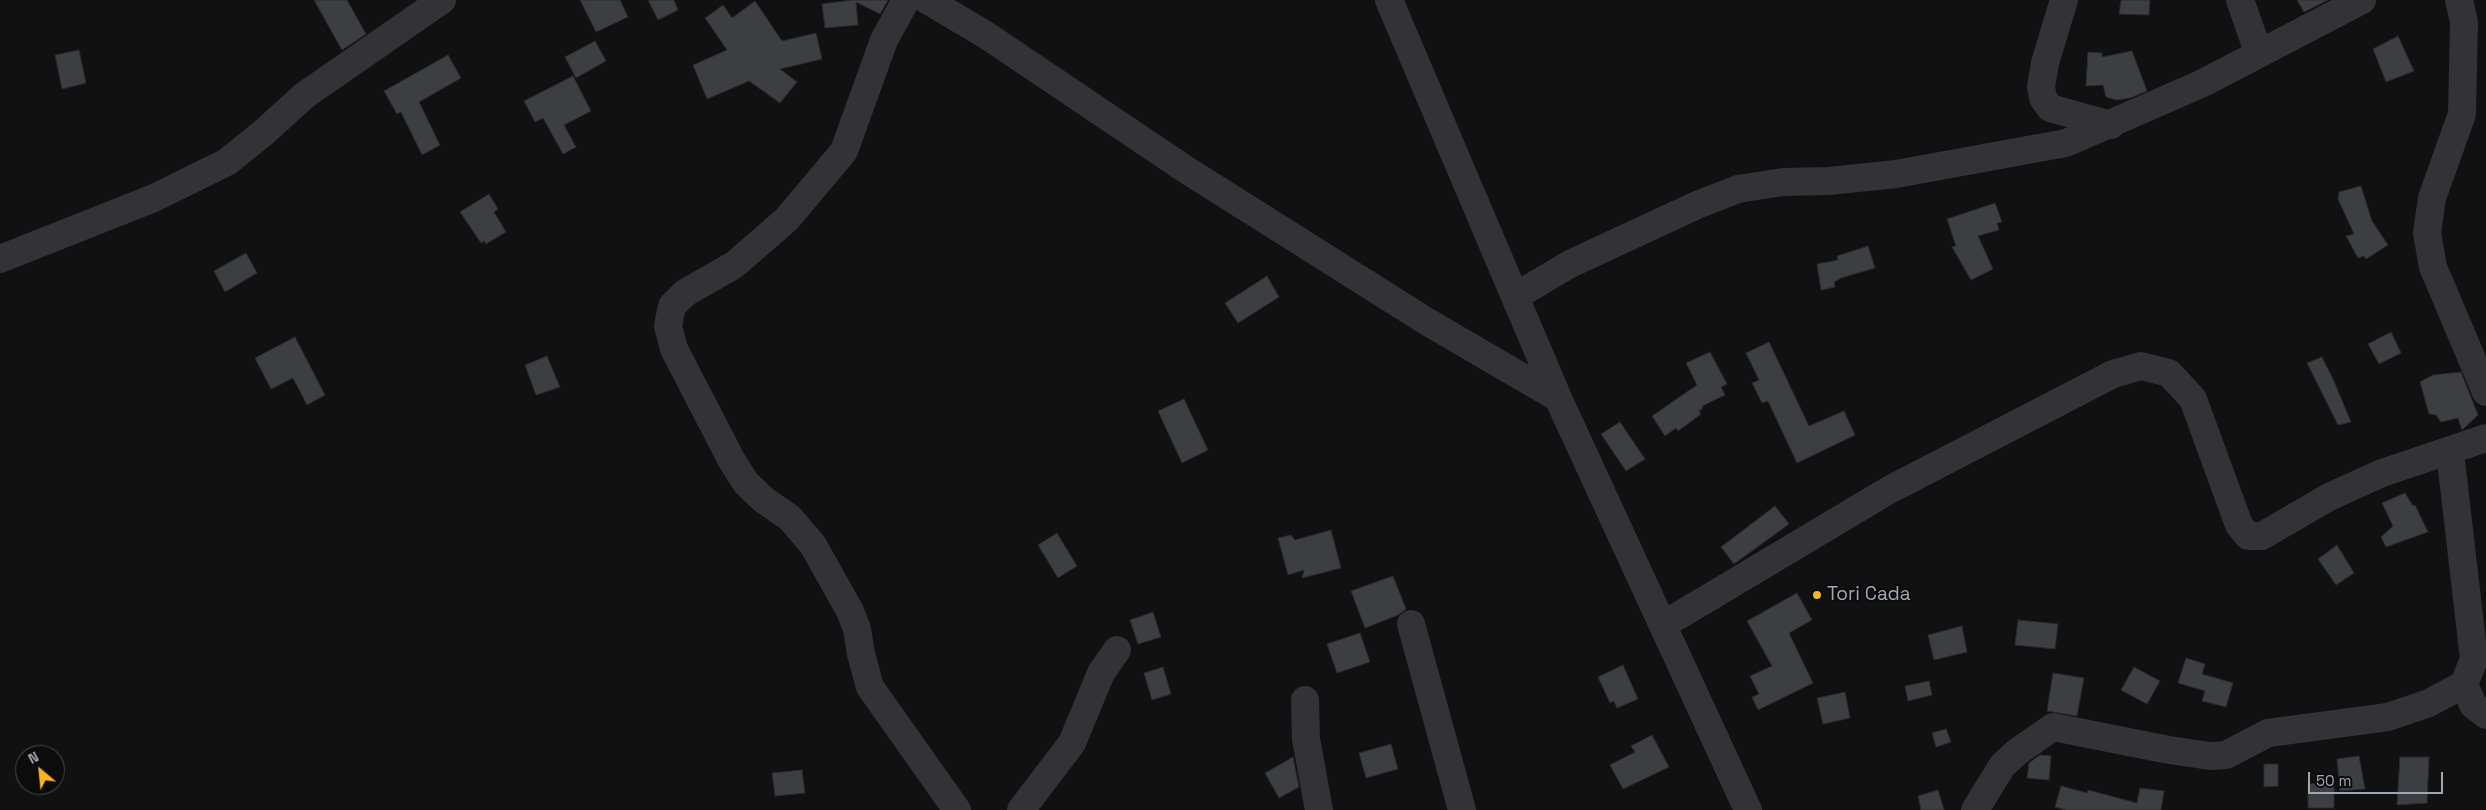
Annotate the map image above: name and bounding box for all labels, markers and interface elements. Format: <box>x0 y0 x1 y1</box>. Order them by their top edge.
place label: Tori Cada <box>1827 584 1911 606</box>
marker: Tori Cada <box>1811 589 1823 601</box>
north arrow <box>15 745 65 795</box>
text: N <box>25 747 42 768</box>
scale bar <box>2311 762 2446 794</box>
text: 50 m <box>2316 771 2351 790</box>

